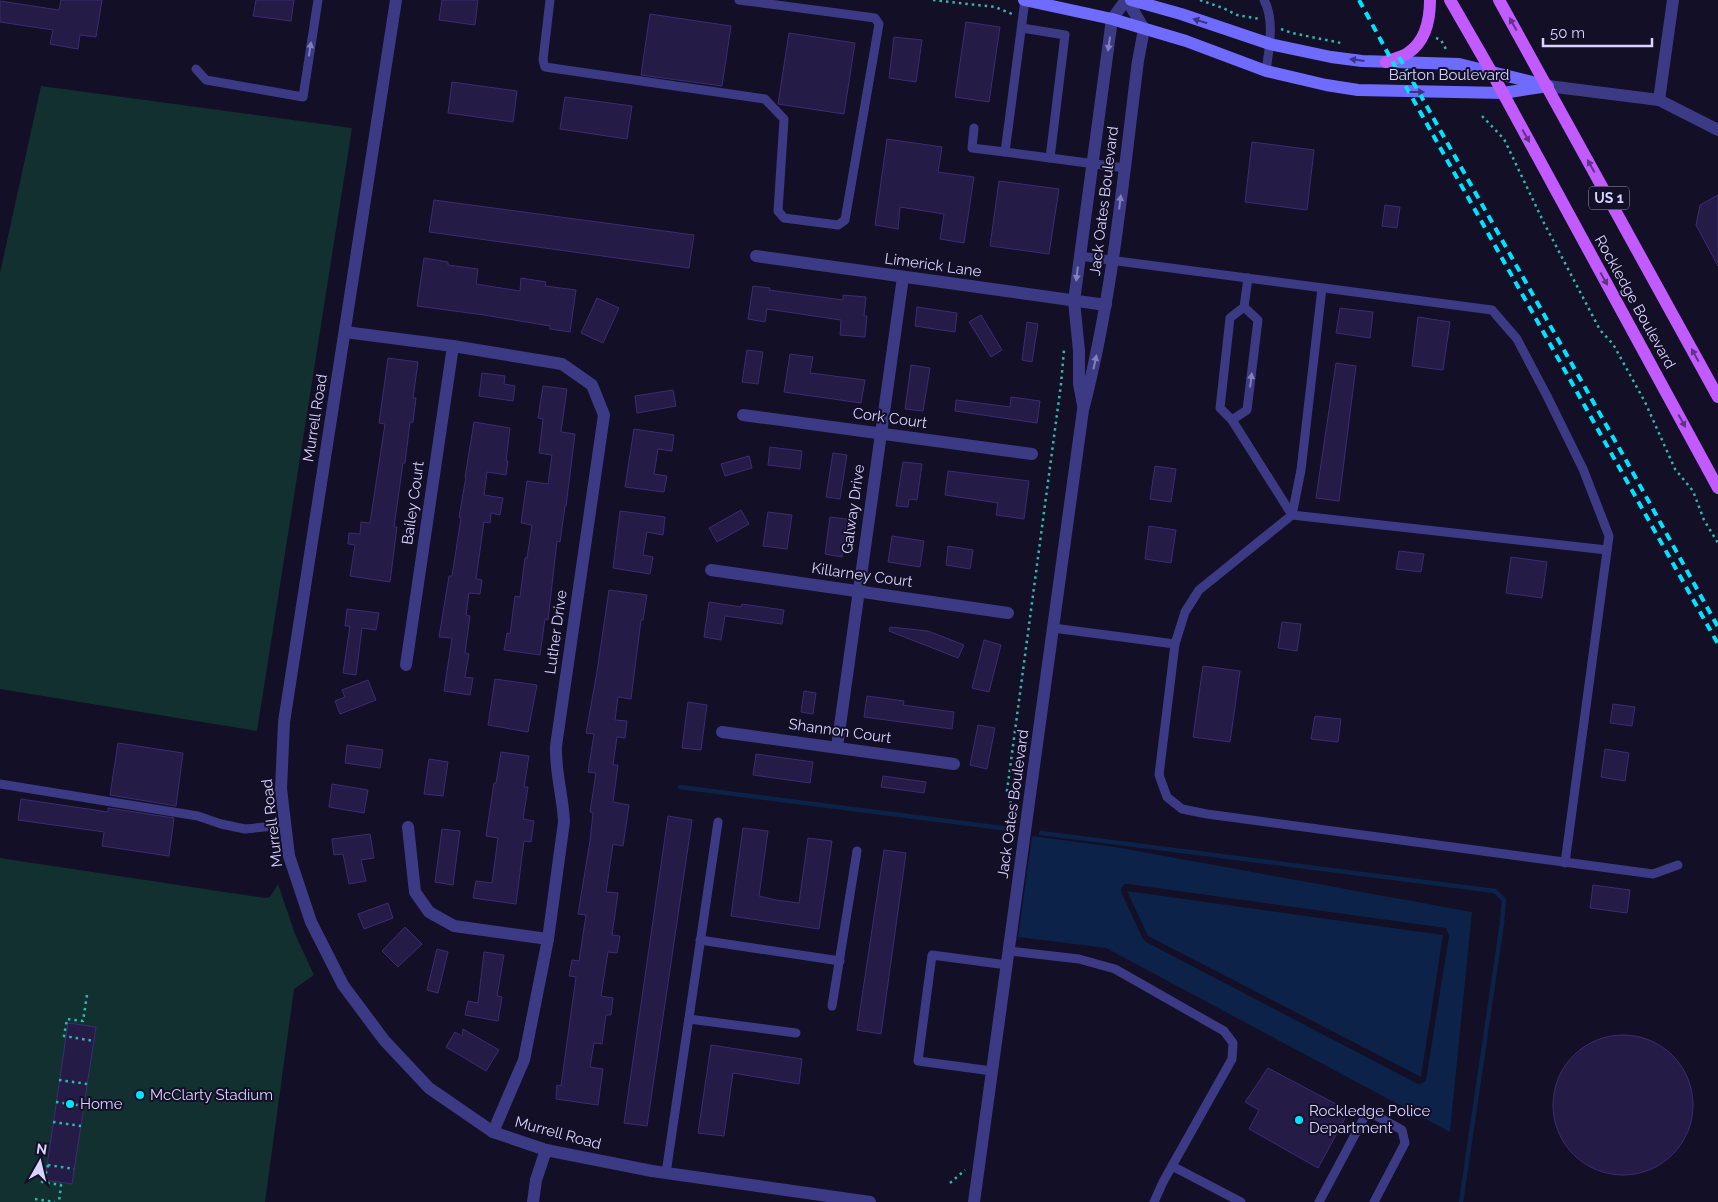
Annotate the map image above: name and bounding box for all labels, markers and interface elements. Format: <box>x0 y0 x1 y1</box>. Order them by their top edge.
scale bar <box>1543 15 1652 47</box>
one-way arrow <box>1192 16 1207 24</box>
one-way arrow <box>1508 17 1517 31</box>
text: 50 m <box>1550 24 1585 42</box>
one-way arrow <box>1104 36 1112 52</box>
one-way arrow <box>307 41 315 57</box>
one-way arrow <box>1349 56 1365 64</box>
street label: Barton Boulevard <box>1389 66 1509 84</box>
one-way arrow <box>1409 88 1425 96</box>
street label: Jack Oates Boulevard <box>1086 125 1122 277</box>
one-way arrow <box>1522 129 1530 143</box>
one-way arrow <box>1587 159 1596 173</box>
road number: US 1 <box>1589 187 1629 210</box>
one-way arrow <box>1117 193 1125 209</box>
street label: Rockledge Boulevard <box>1591 232 1679 372</box>
street label: Limerick Lane <box>883 249 983 281</box>
one-way arrow <box>1073 267 1081 283</box>
one-way arrow <box>1600 271 1608 286</box>
one-way arrow <box>1691 347 1699 362</box>
one-way arrow <box>1091 355 1099 370</box>
one-way arrow <box>1247 372 1255 388</box>
street label: Murrell Road <box>299 373 331 463</box>
street label: Cork Court <box>852 404 928 432</box>
one-way arrow <box>1678 414 1686 429</box>
street label: Bailey Court <box>398 460 428 546</box>
street label: Galway Drive <box>838 463 868 555</box>
street label: Killarney Court <box>810 559 914 591</box>
street label: Luther Drive <box>541 589 571 675</box>
street label: Shannon Court <box>788 715 892 747</box>
street label: Jack Oates Boulevard <box>994 728 1032 880</box>
street label: Murrell Road <box>258 778 286 868</box>
place label: McClarty Stadium <box>150 1086 273 1104</box>
marker: McClarty Stadium <box>134 1089 146 1101</box>
place label: Home <box>80 1095 123 1113</box>
marker: Home <box>64 1098 76 1110</box>
place label: Rockledge Police Department <box>1309 1102 1430 1137</box>
street label: Murrell Road <box>513 1113 603 1153</box>
marker: Rockledge Police Department <box>1293 1114 1305 1126</box>
north arrow <box>15 1137 65 1187</box>
text: N <box>35 1140 48 1158</box>

